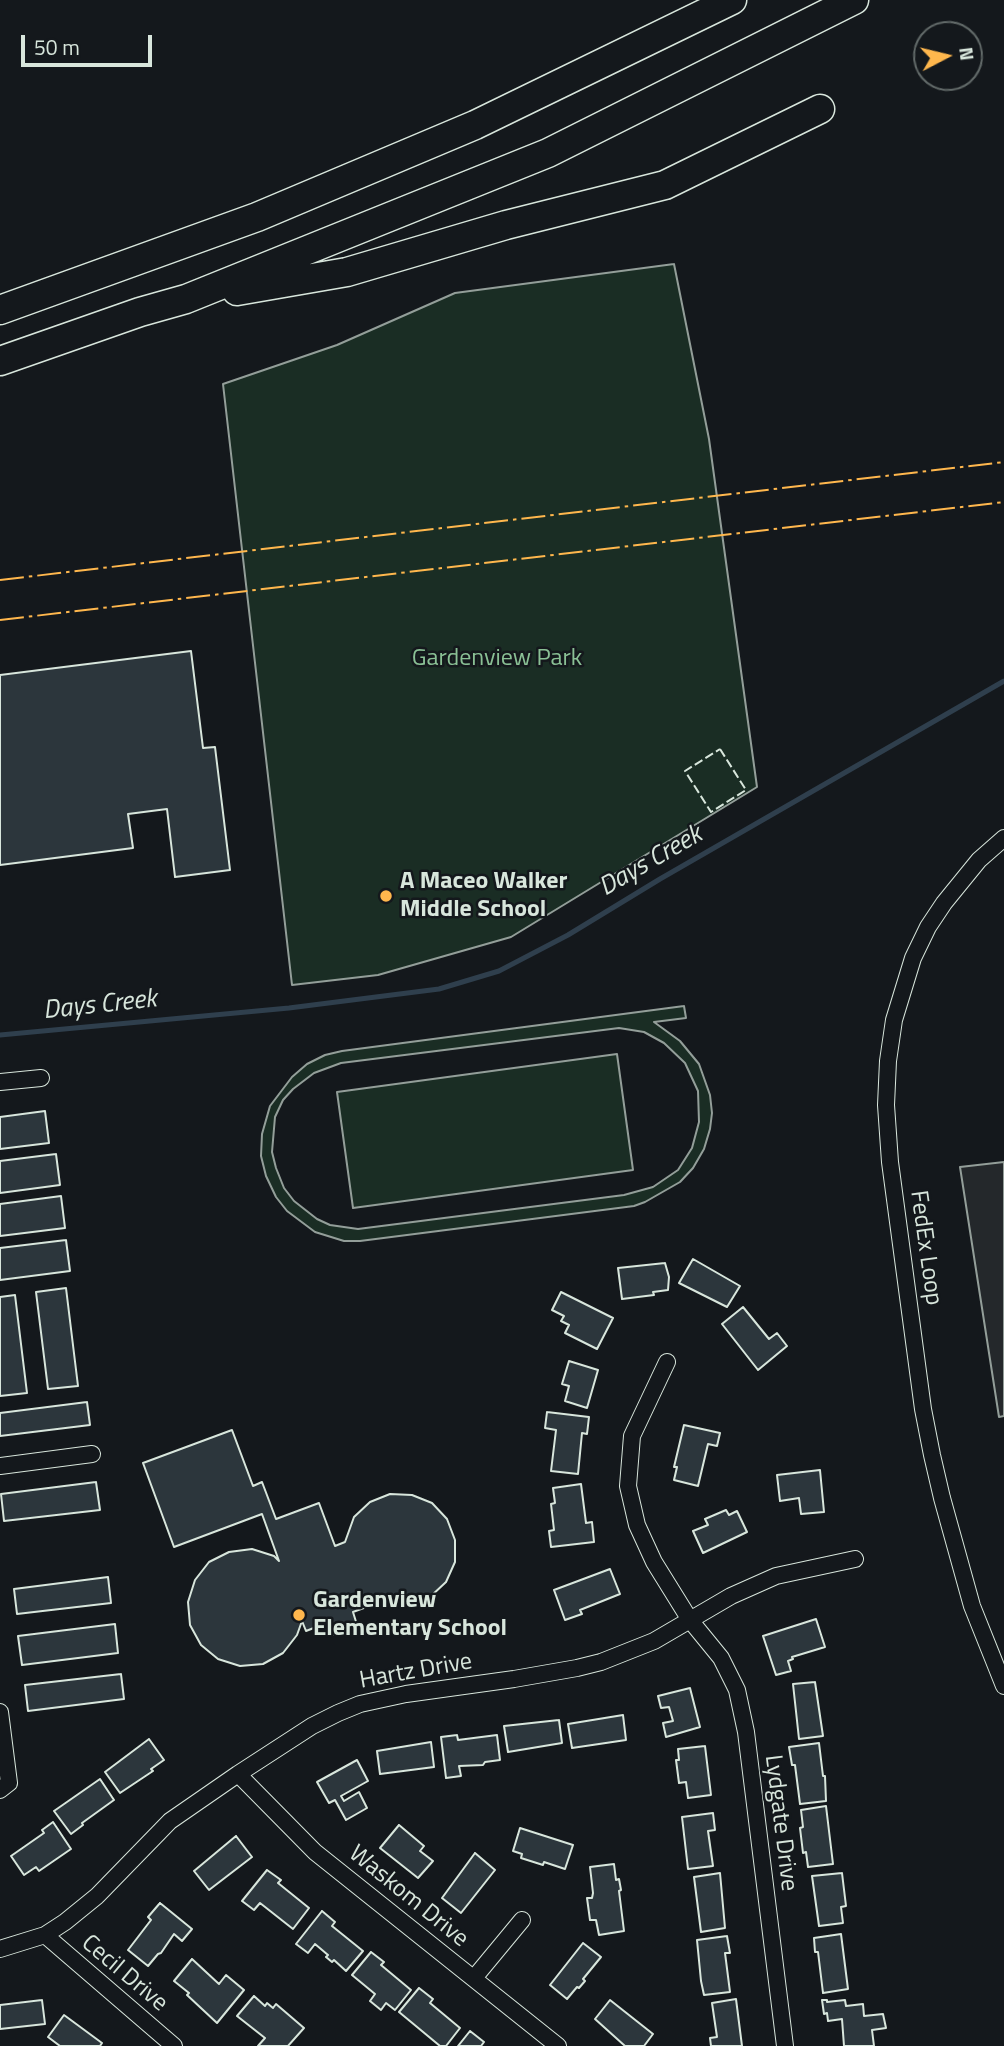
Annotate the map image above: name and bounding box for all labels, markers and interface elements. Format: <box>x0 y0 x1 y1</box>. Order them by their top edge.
scale bar <box>24 21 156 65</box>
north arrow <box>913 21 983 91</box>
text: 50 m <box>34 31 80 63</box>
text: N <box>952 45 983 62</box>
park label: Gardenview Park <box>412 645 582 673</box>
water label: Days Creek <box>594 820 708 904</box>
place label: A Maceo Walker Middle School <box>400 868 567 924</box>
marker: A Maceo Walker Middle School <box>378 888 394 904</box>
water label: Days Creek <box>42 985 158 1027</box>
street label: FedEx Loop <box>903 1189 947 1307</box>
place label: Gardenview Elementary School <box>313 1587 507 1643</box>
marker: Gardenview Elementary School <box>291 1607 307 1623</box>
street label: Hartz Drive <box>358 1648 474 1696</box>
street label: Lydgate Drive <box>757 1753 803 1893</box>
street label: Waskom Drive <box>342 1840 474 1954</box>
street label: Cecil Drive <box>75 1930 173 2018</box>

